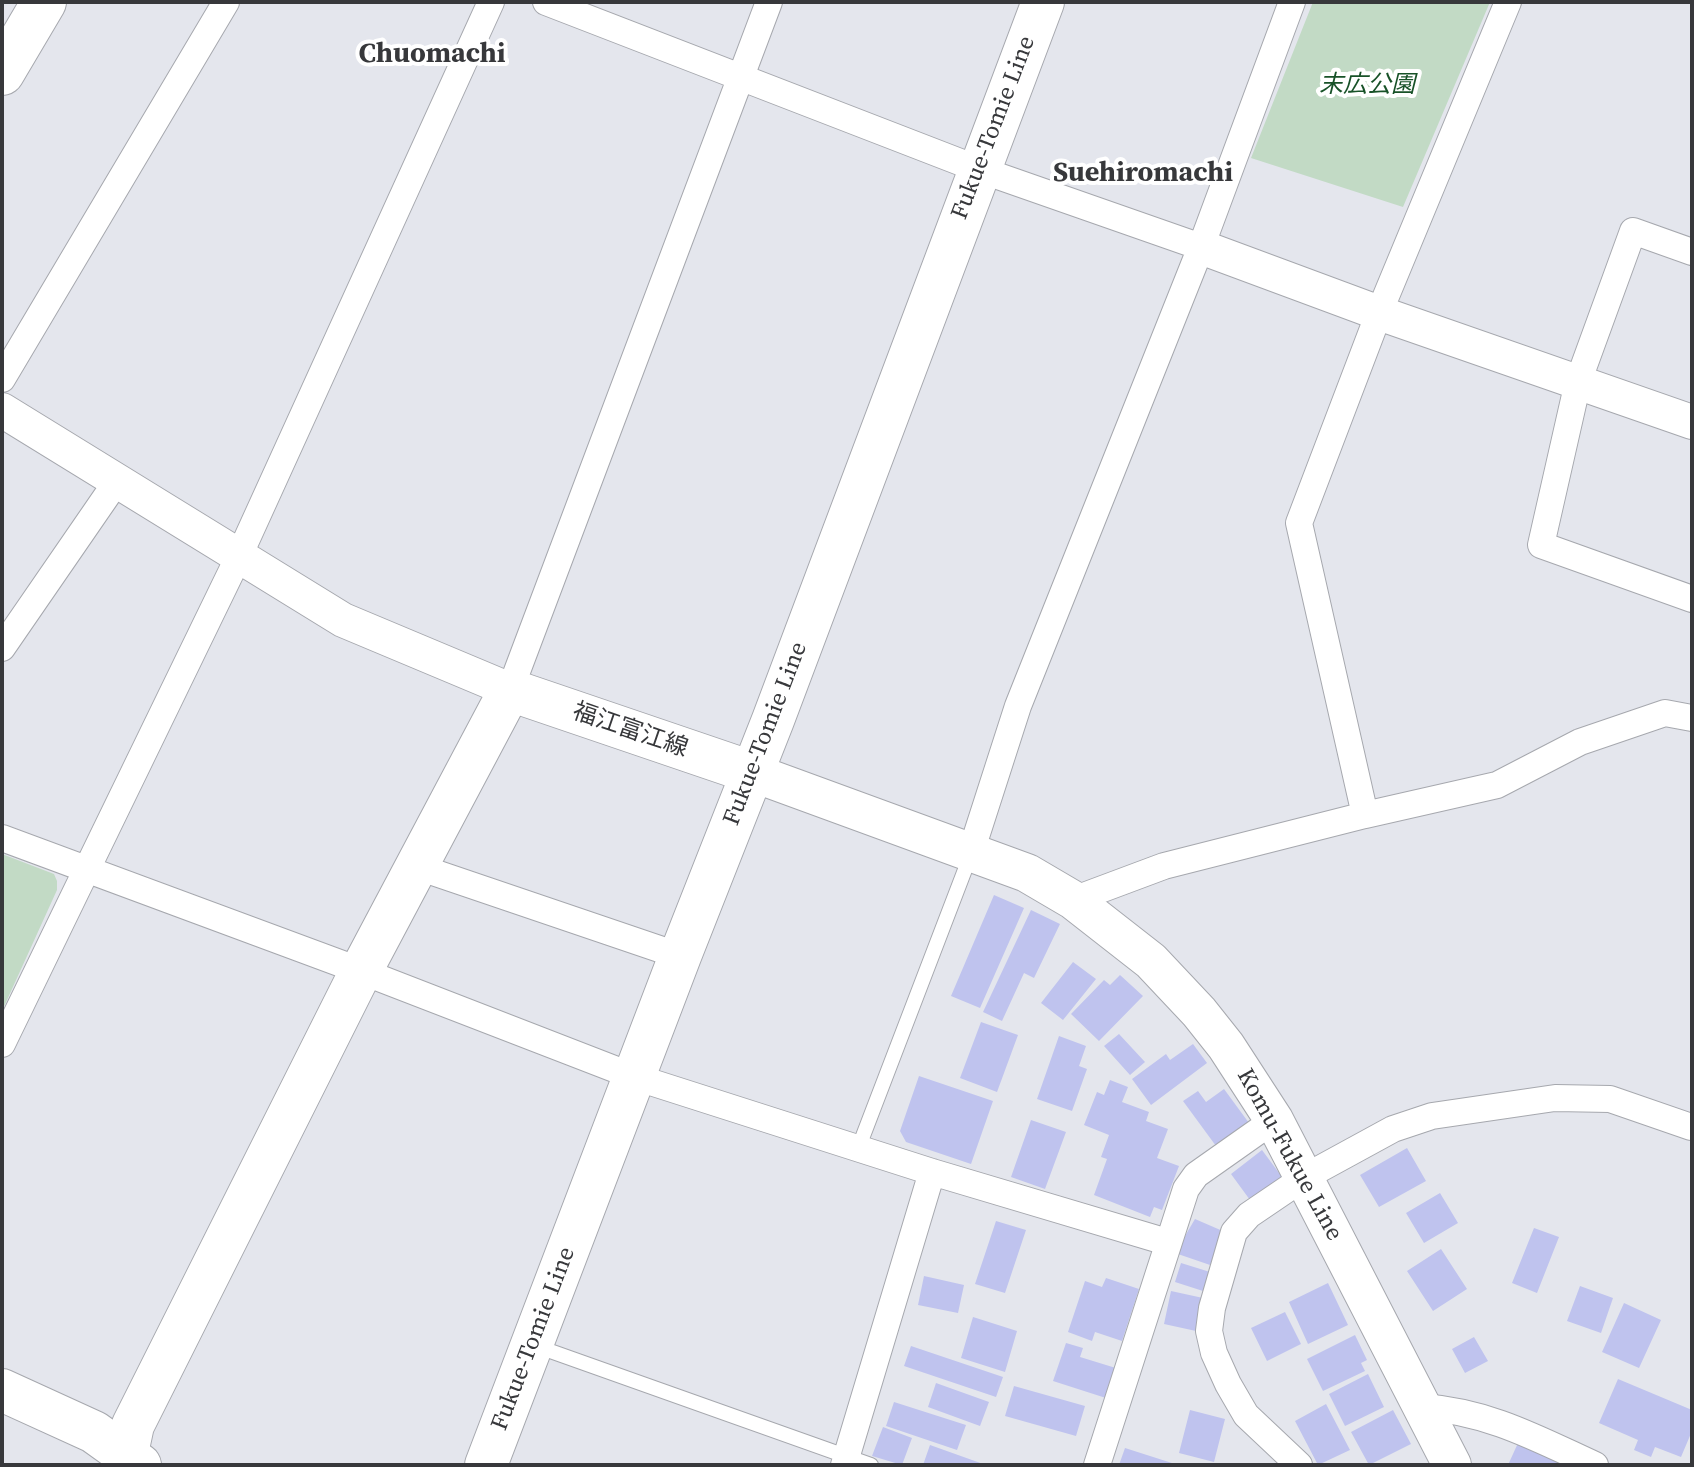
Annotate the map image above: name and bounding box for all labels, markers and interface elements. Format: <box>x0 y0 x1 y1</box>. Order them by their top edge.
street label: Fukue-Tomie Line <box>946 32 1042 224</box>
district label: Chuomachi <box>358 38 506 72</box>
park label: 末広公園 <box>1319 72 1415 100</box>
district label: Suehiromachi <box>1053 157 1233 191</box>
street label: Fukue-Tomie Line <box>718 638 814 830</box>
street label: 福江富江線 <box>569 698 691 764</box>
street label: Komu-Fukue Line <box>1230 1064 1348 1246</box>
street label: Fukue-Tomie Line <box>486 1243 582 1435</box>

